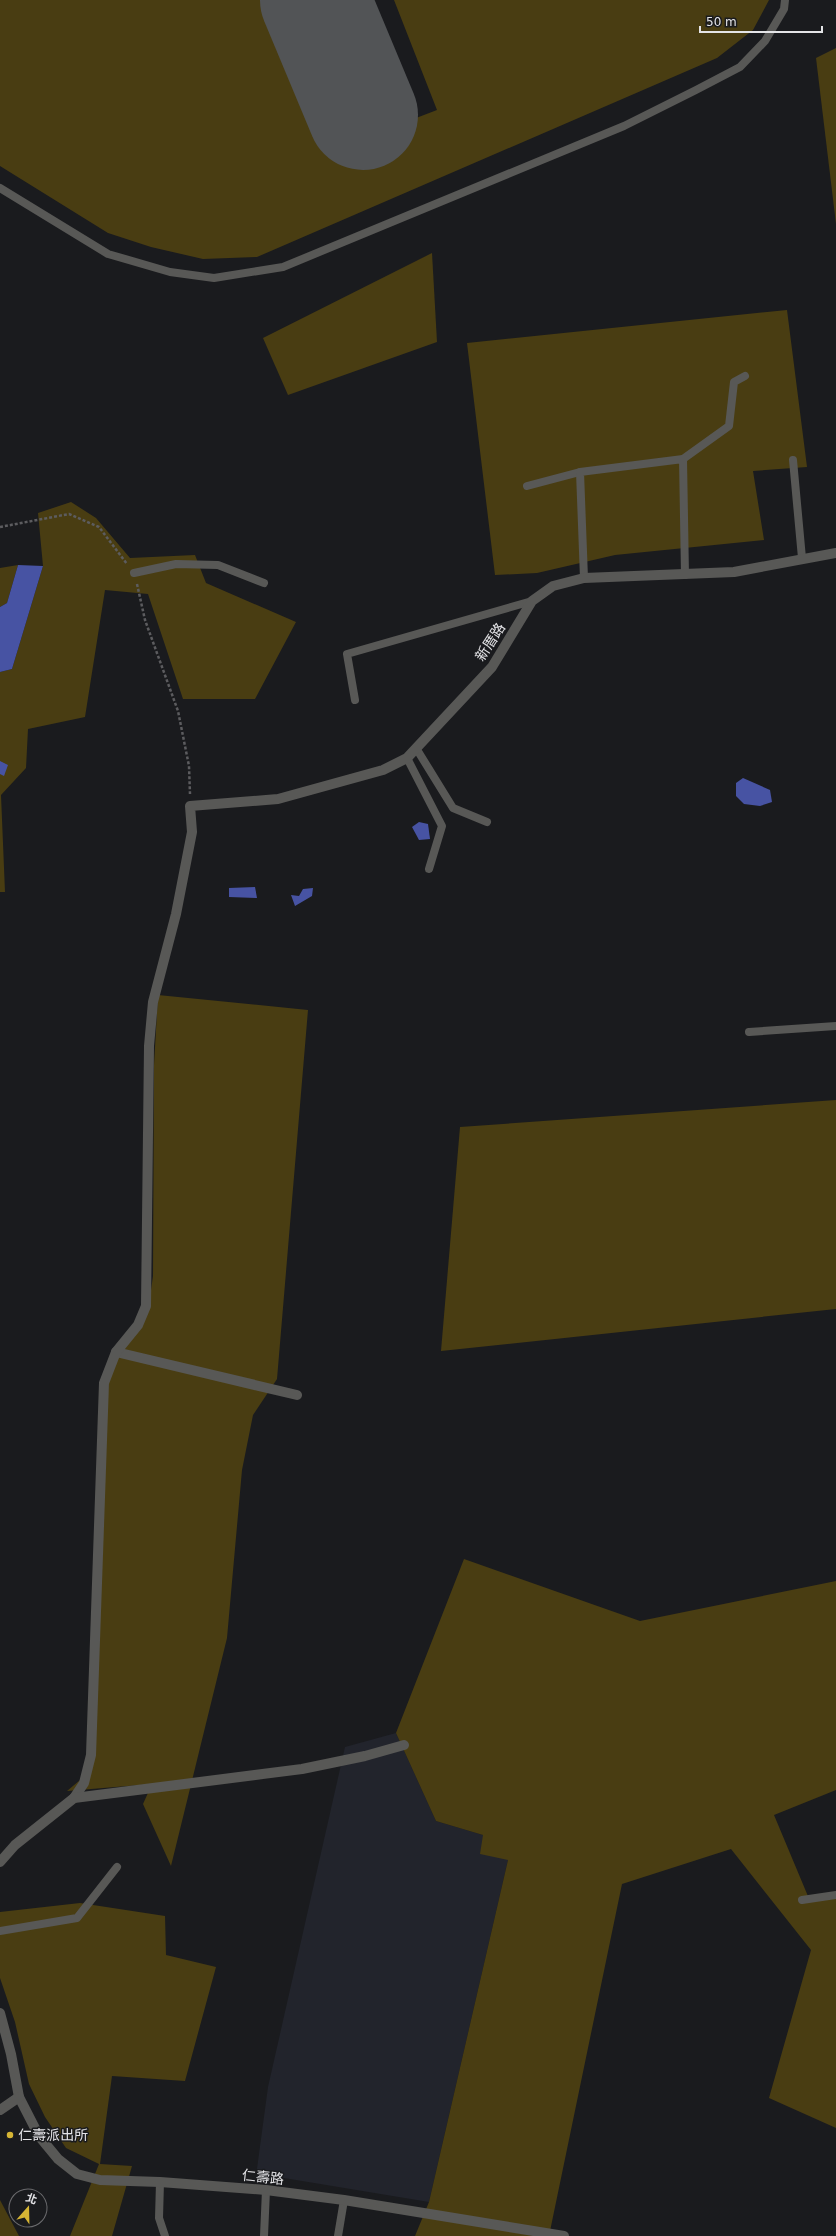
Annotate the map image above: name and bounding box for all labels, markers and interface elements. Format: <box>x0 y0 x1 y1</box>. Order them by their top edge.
scale bar <box>700 8 822 34</box>
text: 50 m <box>706 15 737 29</box>
street label: 新厝路 <box>472 620 508 664</box>
place label: 仁壽派出所 <box>18 2127 88 2143</box>
marker: 仁壽派出所 <box>5 2130 15 2140</box>
street label: 仁壽路 <box>241 2167 285 2187</box>
north arrow <box>8 2188 48 2228</box>
text: 北 <box>24 2191 39 2207</box>

